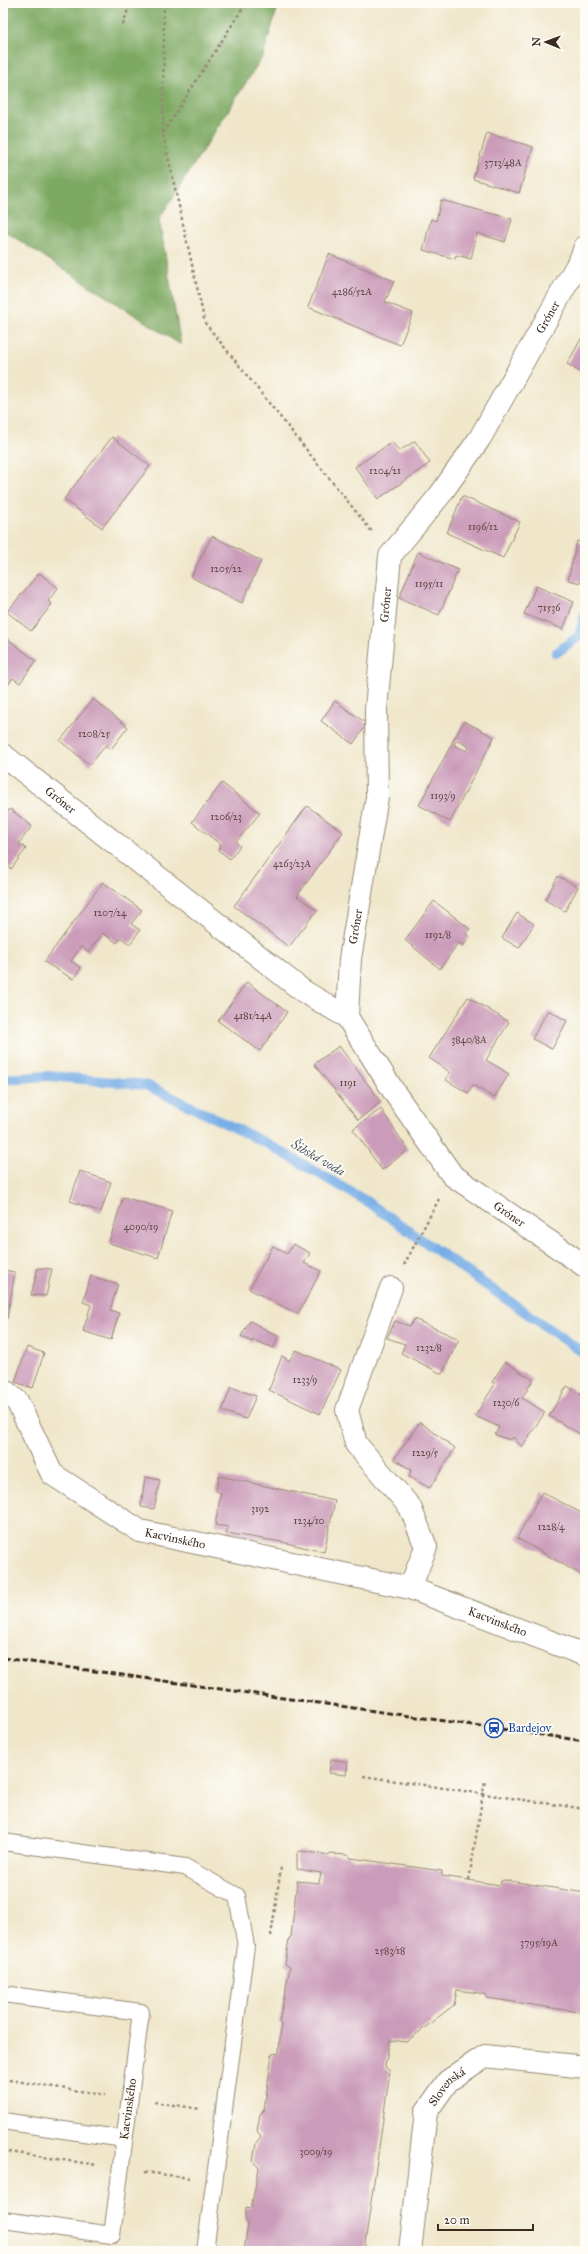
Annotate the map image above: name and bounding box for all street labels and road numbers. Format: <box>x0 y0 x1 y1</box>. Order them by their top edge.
street label: Gróner <box>533 298 563 336</box>
street label: Gróner <box>377 586 394 623</box>
street label: Gróner <box>42 784 79 817</box>
street label: Gróner <box>346 907 365 945</box>
street label: Gróner <box>491 1198 528 1230</box>
street label: Kacvinského <box>143 1525 207 1552</box>
street label: Kacvinského <box>466 1604 529 1639</box>
street label: Slovenská <box>425 2064 469 2109</box>
street label: Kacvinského <box>117 2077 139 2141</box>

